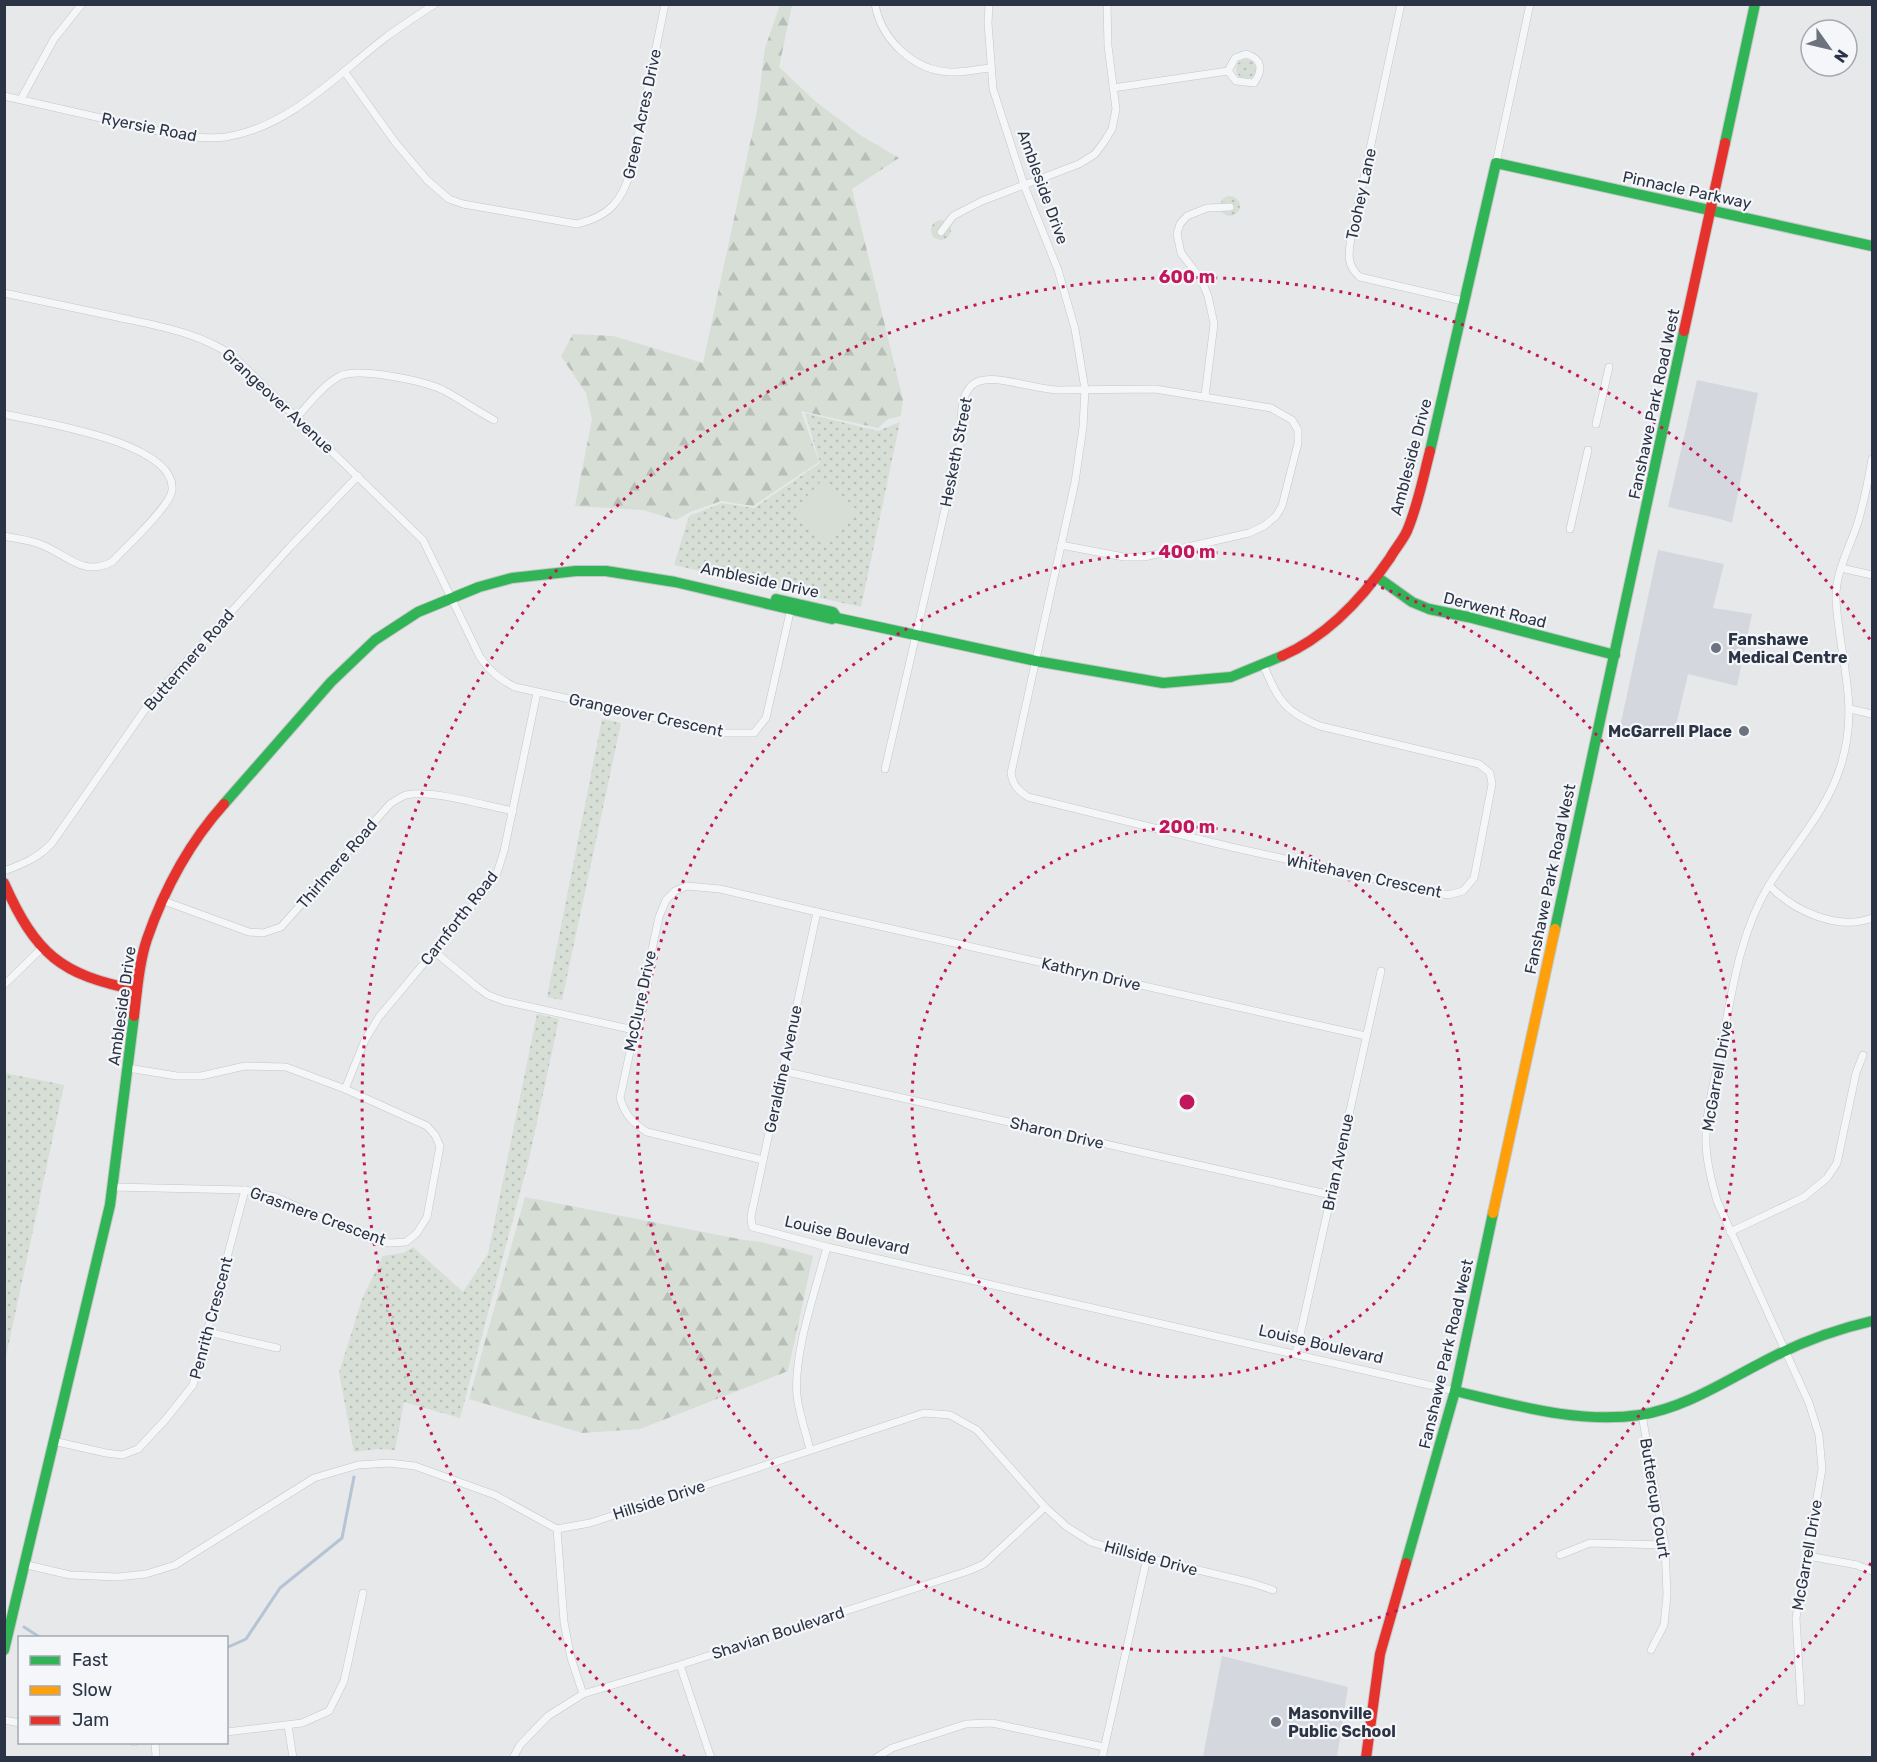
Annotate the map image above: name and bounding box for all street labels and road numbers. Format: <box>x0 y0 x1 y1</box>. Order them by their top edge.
street label: Green Acres Drive <box>619 47 665 181</box>
street label: Ryersie Road <box>100 108 198 146</box>
street label: Ambleside Drive <box>1014 127 1073 247</box>
street label: Toohey Lane <box>1342 146 1380 242</box>
street label: Pinnacle Parkway <box>1621 167 1753 213</box>
street label: Fanshawe Park Road West <box>1625 307 1683 501</box>
street label: Grangeover Avenue <box>218 344 338 458</box>
street label: Hesketh Street <box>936 395 976 509</box>
street label: Ambleside Drive <box>1386 396 1436 518</box>
street label: Ambleside Drive <box>699 558 821 602</box>
street label: Derwent Road <box>1442 588 1548 632</box>
street label: Buttermere Road <box>140 606 238 714</box>
street label: Grangeover Crescent <box>567 689 725 741</box>
street label: Fanshawe Park Road West <box>1521 782 1579 976</box>
street label: Thirlmere Road <box>293 815 381 913</box>
street label: Whitehaven Crescent <box>1284 850 1444 902</box>
street label: Carnforth Road <box>416 867 502 969</box>
street label: Ambleside Drive <box>104 945 140 1067</box>
street label: McClure Drive <box>620 949 660 1053</box>
street label: Kathryn Drive <box>1040 953 1143 995</box>
street label: Geraldine Avenue <box>760 1003 806 1135</box>
street label: McGarrell Drive <box>1698 1019 1736 1133</box>
street label: Brian Avenue <box>1318 1112 1358 1212</box>
street label: Sharon Drive <box>1008 1113 1106 1153</box>
street label: Grasmere Crescent <box>247 1183 389 1249</box>
street label: Louise Boulevard <box>783 1211 911 1259</box>
street label: Penrith Crescent <box>186 1255 236 1381</box>
street label: Fanshawe Park Road West <box>1415 1257 1477 1451</box>
street label: Louise Boulevard <box>1257 1320 1385 1368</box>
street label: Buttercup Court <box>1636 1437 1674 1559</box>
street label: Hillside Drive <box>610 1476 708 1524</box>
street label: McGarrell Drive <box>1788 1498 1826 1612</box>
street label: Hillside Drive <box>1102 1536 1200 1580</box>
street label: Shavian Boulevard <box>709 1603 847 1663</box>

